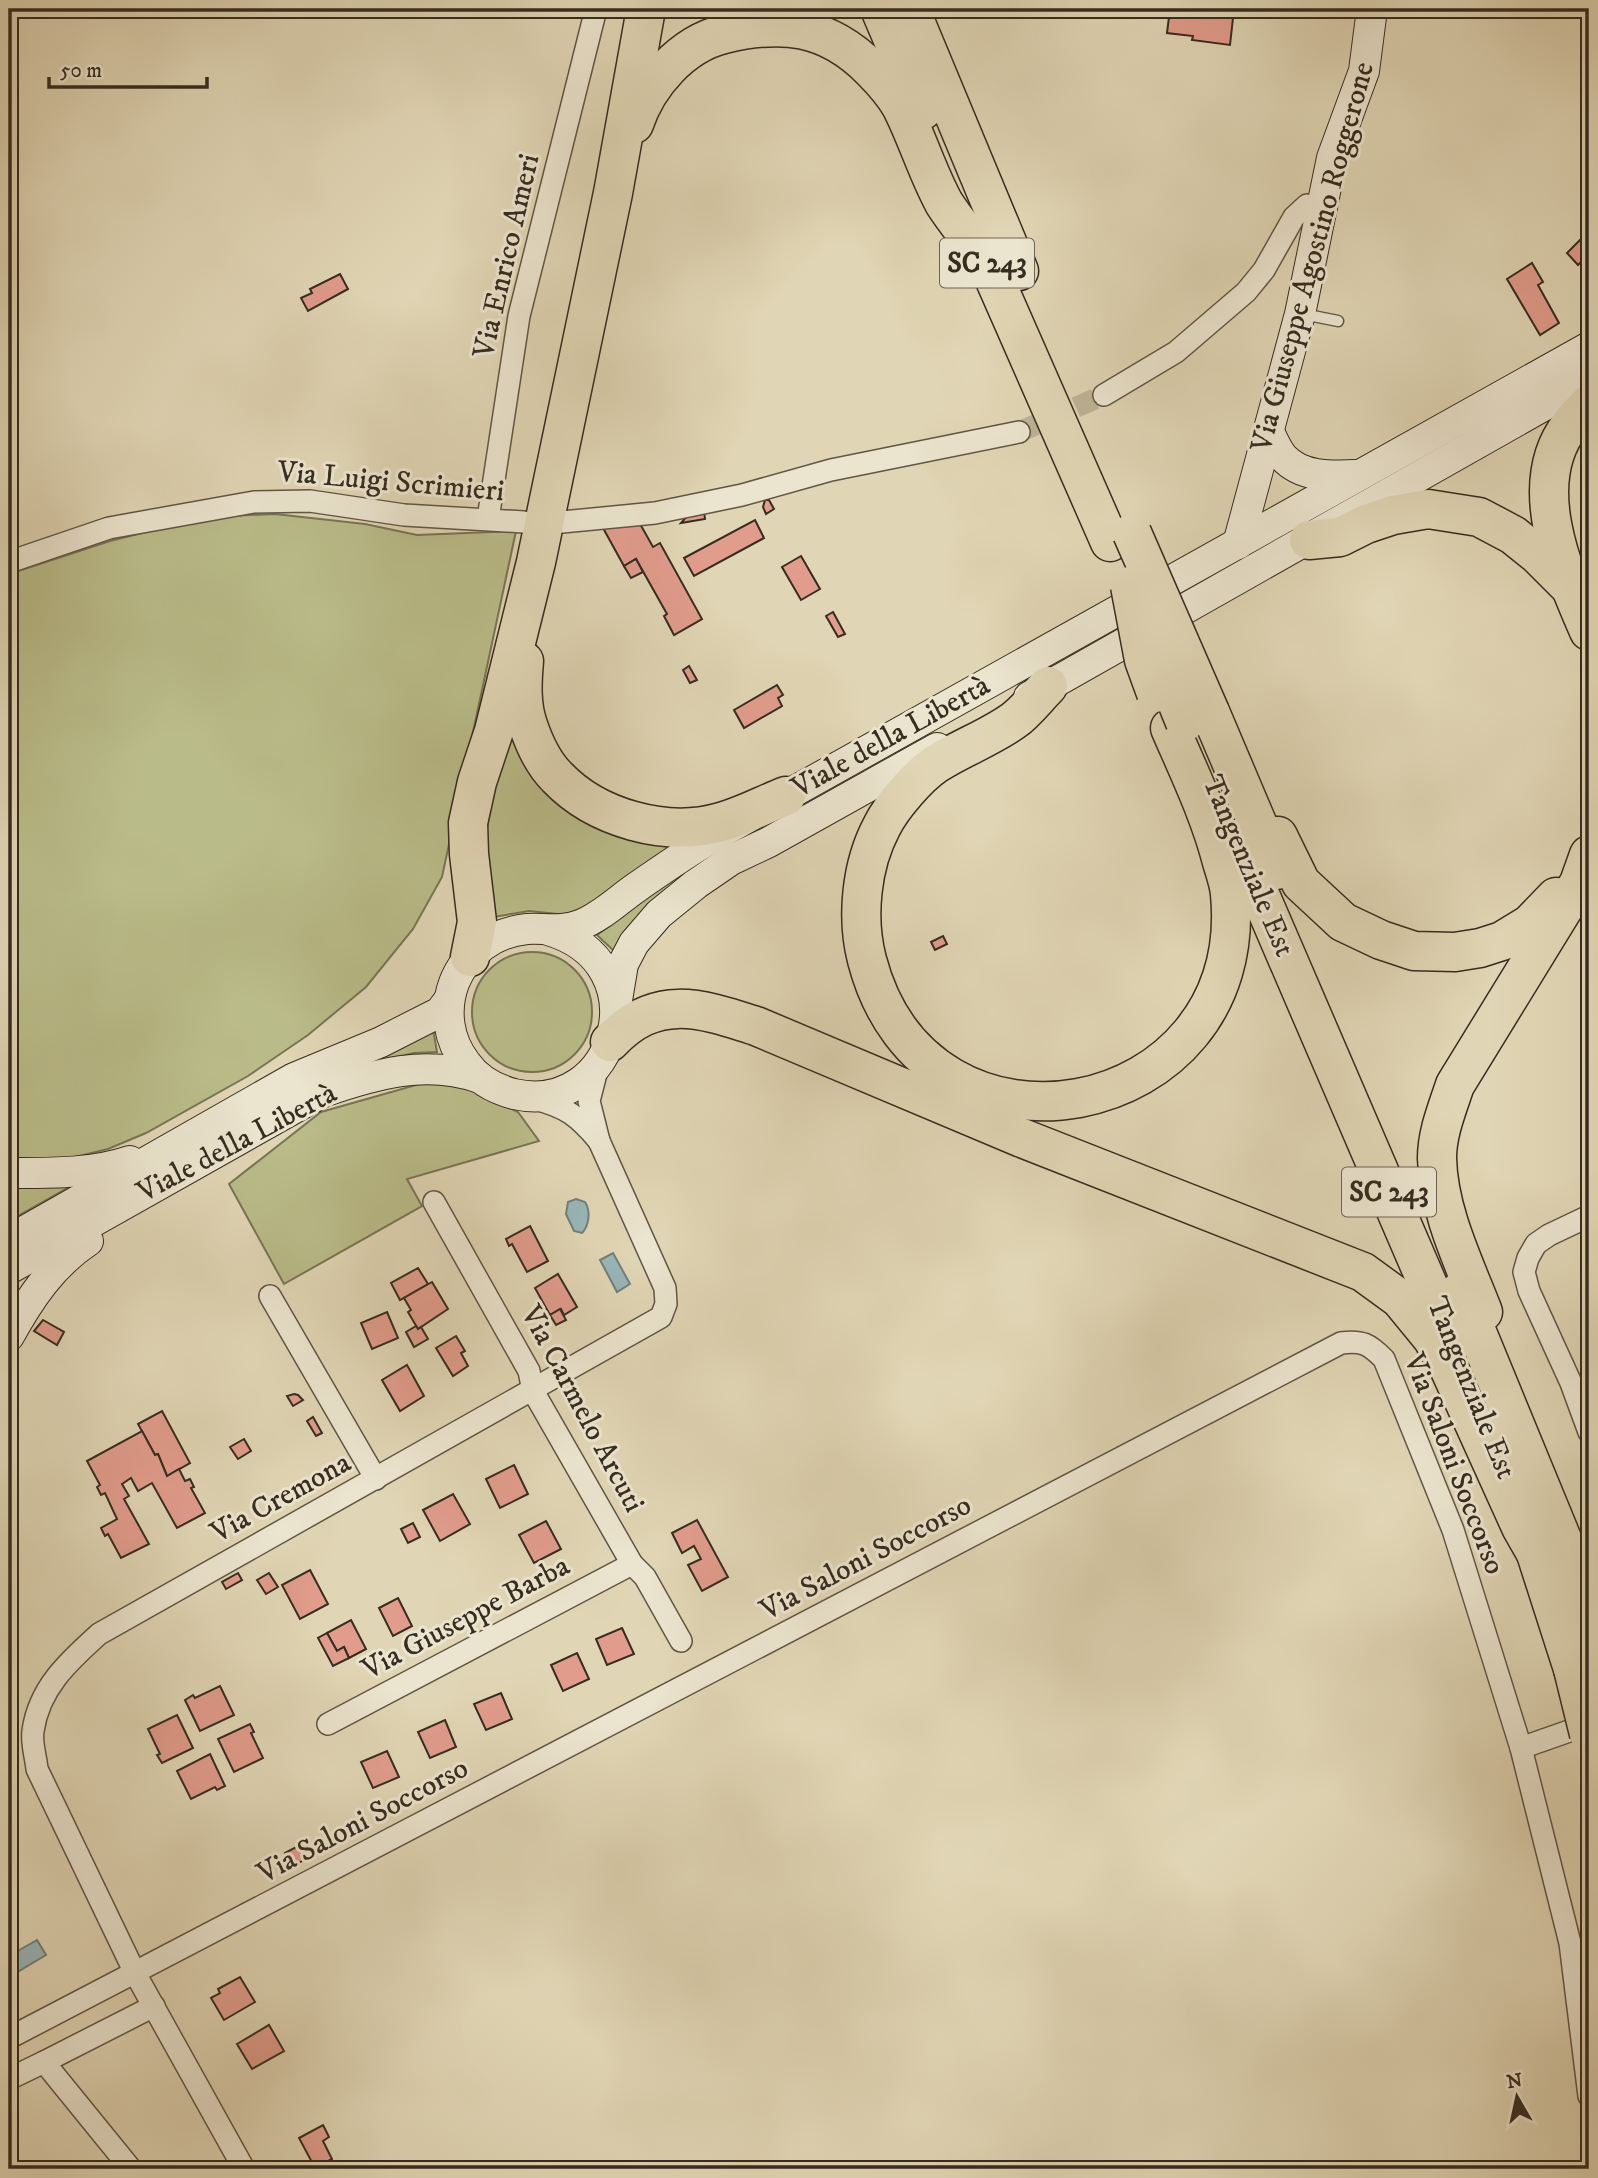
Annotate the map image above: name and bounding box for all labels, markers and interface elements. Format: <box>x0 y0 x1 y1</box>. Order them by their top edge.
scale bar <box>49 46 206 90</box>
text: 50 m <box>60 58 102 84</box>
street label: Via Giuseppe Agostino Roggerone <box>1243 58 1383 457</box>
street label: Via Enrico Ameri <box>465 150 548 363</box>
road number: SC 243 <box>940 238 1034 288</box>
street label: Via Luigi Scrimieri <box>275 454 506 510</box>
street label: Viale della Libertà <box>785 667 997 807</box>
street label: Tangenziale Est <box>1193 770 1303 962</box>
street label: Viale della Libertà <box>130 1075 343 1212</box>
road number: SC 243 <box>1342 1168 1436 1216</box>
street label: Tangenziale Est <box>1418 1291 1524 1485</box>
street label: Via Carmelo Arcuti <box>511 1298 652 1519</box>
street label: Via Saloni Soccorso <box>1394 1347 1513 1580</box>
street label: Via Cremona <box>204 1444 358 1552</box>
street label: Via Saloni Soccorso <box>753 1487 978 1630</box>
street label: Via Giuseppe Barba <box>355 1548 576 1689</box>
street label: Via Saloni Soccorso <box>250 1750 475 1893</box>
north arrow <box>1482 2062 1552 2132</box>
text: N <box>1505 2069 1524 2094</box>

